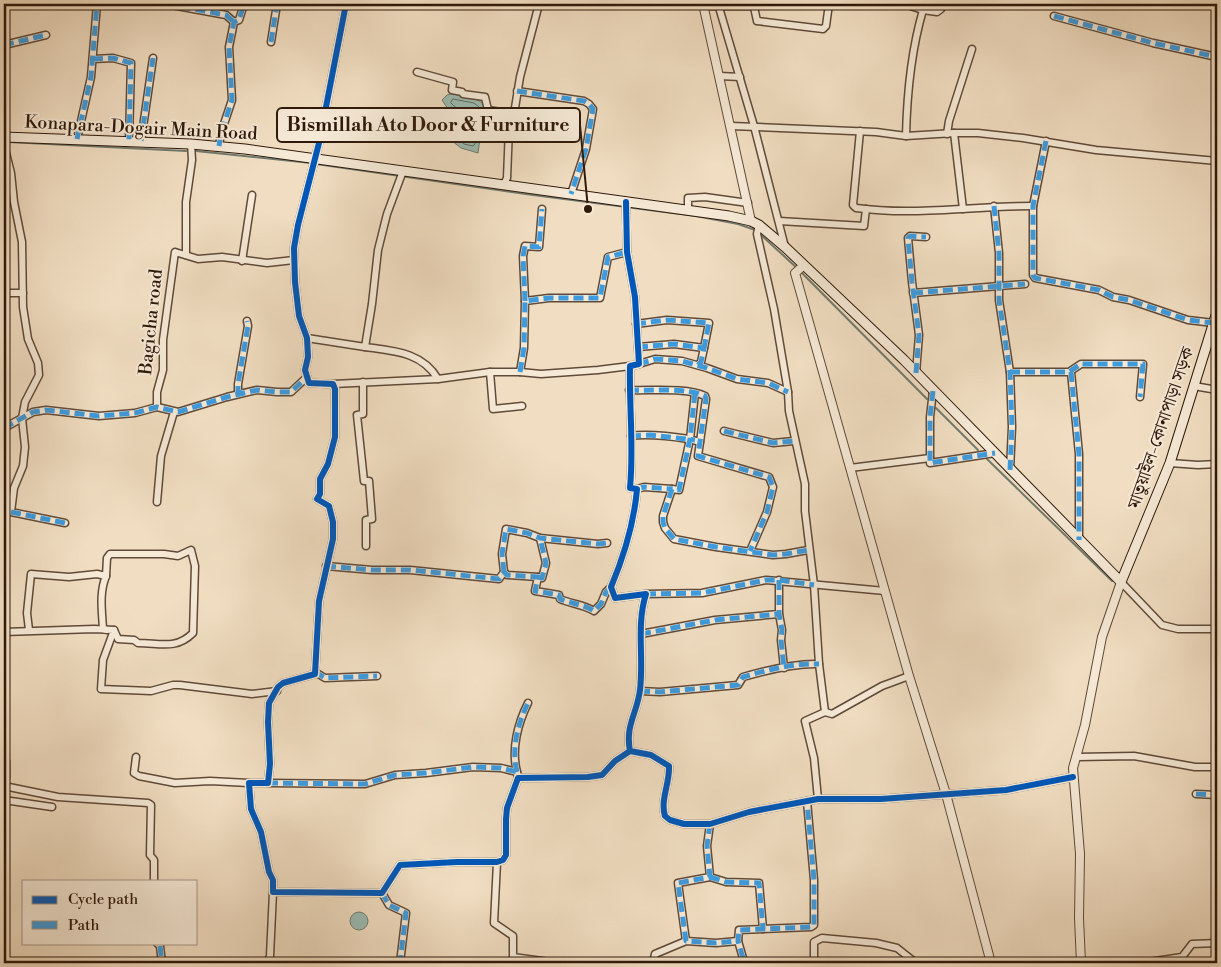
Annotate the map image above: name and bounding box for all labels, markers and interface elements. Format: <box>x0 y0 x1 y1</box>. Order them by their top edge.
callout: Bismillah Ato Door & Furniture <box>277 108 580 142</box>
street label: Konapara-Dogair Main Road <box>24 110 259 146</box>
text: Bismillah Ato Door & Furniture <box>287 113 569 137</box>
street label: Bagicha road <box>134 267 168 377</box>
street label: মাতুয়াইল-কোনাপাড়া সড়ক <box>1122 343 1200 513</box>
legend <box>22 880 198 944</box>
text: Cycle path <box>68 890 138 909</box>
text: Path <box>68 916 100 935</box>

